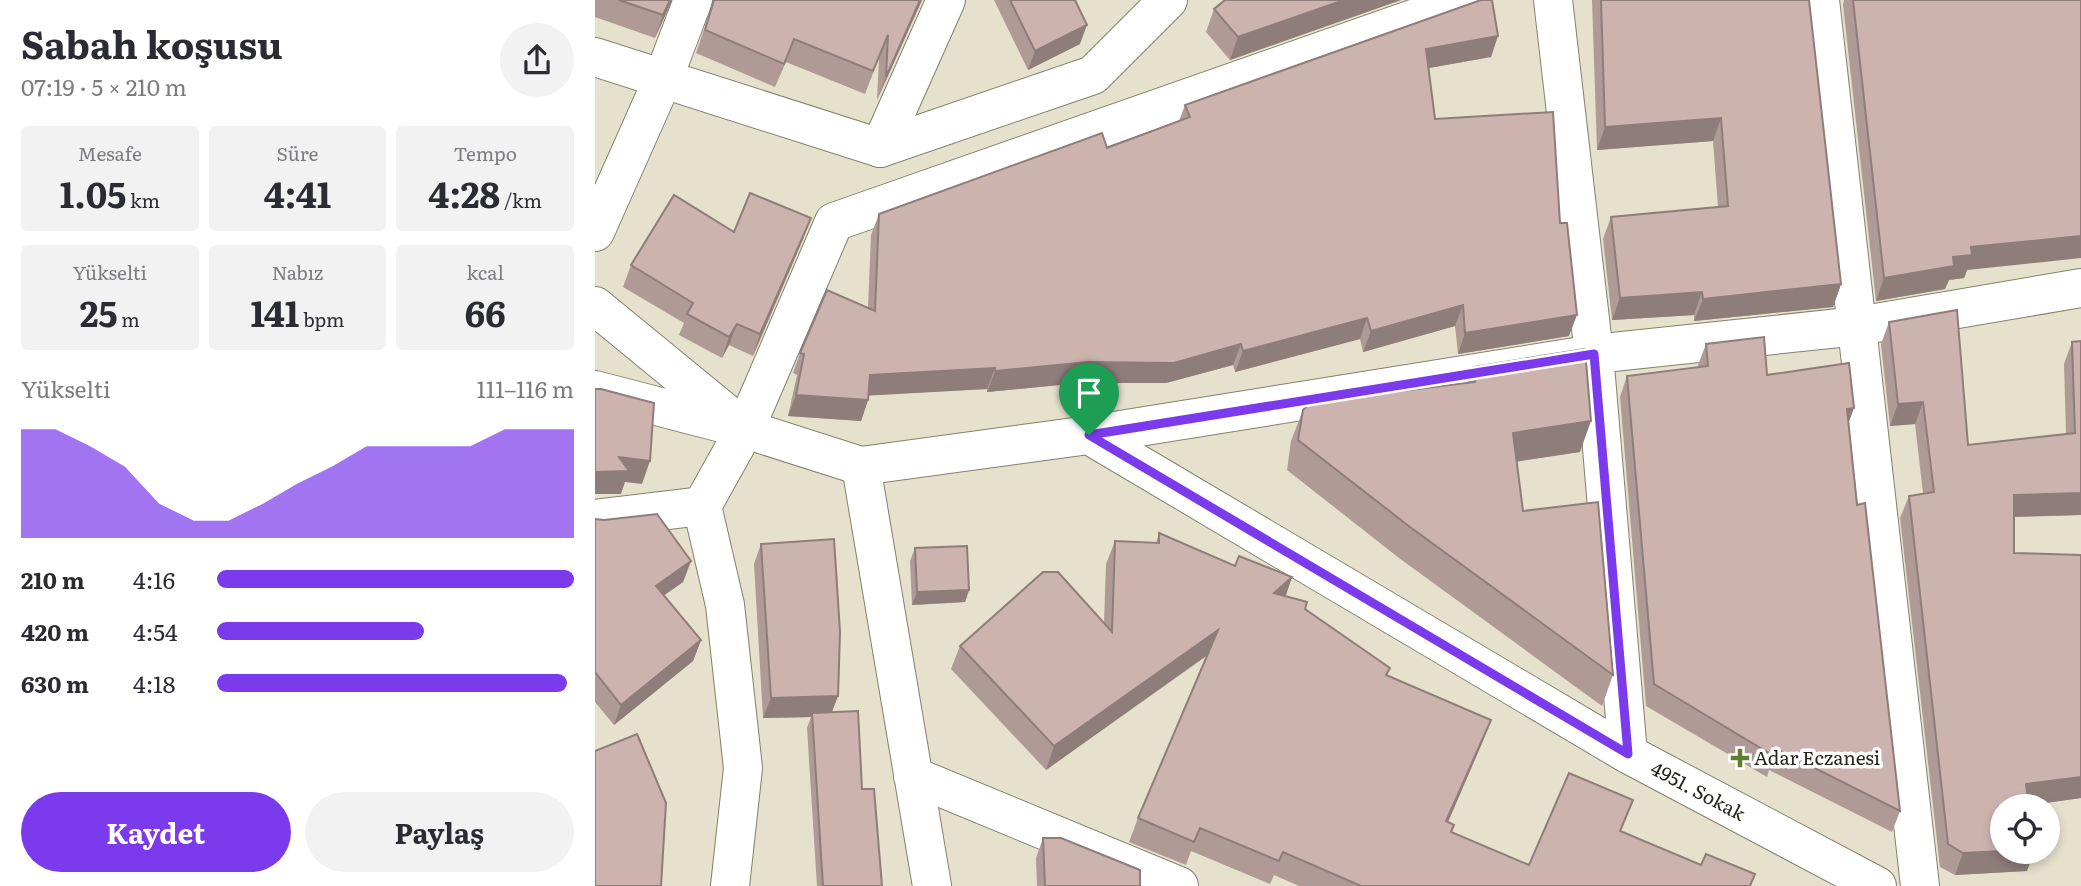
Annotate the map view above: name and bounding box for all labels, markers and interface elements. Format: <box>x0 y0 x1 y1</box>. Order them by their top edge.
text: Sabah koşusu <box>21 14 283 71</box>
button: share <box>500 23 574 97</box>
text: 07:19 · 5 × 210 m <box>21 69 187 103</box>
text: Mesafe <box>78 139 142 167</box>
text: Süre <box>277 139 318 167</box>
text: Tempo <box>453 139 517 167</box>
text: 1.05 <box>60 167 126 219</box>
text: 4:41 <box>264 167 331 219</box>
text: 4:28 <box>428 167 500 219</box>
text: km <box>126 186 160 214</box>
text: /km <box>500 186 542 214</box>
text: Yükselti <box>73 258 147 286</box>
text: Nabız <box>272 258 323 286</box>
text: kcal <box>466 258 504 286</box>
text: 25 <box>80 286 118 338</box>
text: 141 <box>251 286 299 338</box>
text: 66 <box>465 286 506 338</box>
text: m <box>118 305 140 333</box>
text: bpm <box>299 305 344 333</box>
pin <box>1059 363 1119 435</box>
text: Yükselti <box>21 371 111 405</box>
text: 111–116 m <box>476 371 574 405</box>
icon: arrive <box>1070 374 1108 412</box>
text: 210 m <box>21 562 85 596</box>
text: 4:16 <box>133 562 175 596</box>
text: 420 m <box>21 614 89 648</box>
text: 4:54 <box>133 614 178 648</box>
text: 630 m <box>21 666 89 700</box>
text: 4:18 <box>133 666 175 700</box>
place label: Adar Eczanesi <box>1754 743 1880 771</box>
marker: Adar Eczanesi <box>1732 750 1748 766</box>
street label: 4951. Sokak <box>1646 753 1751 827</box>
button: Kaydet <box>21 792 291 872</box>
button: Paylaş <box>305 792 574 872</box>
map controls <box>1990 794 2060 864</box>
button: locate <box>1990 794 2060 864</box>

